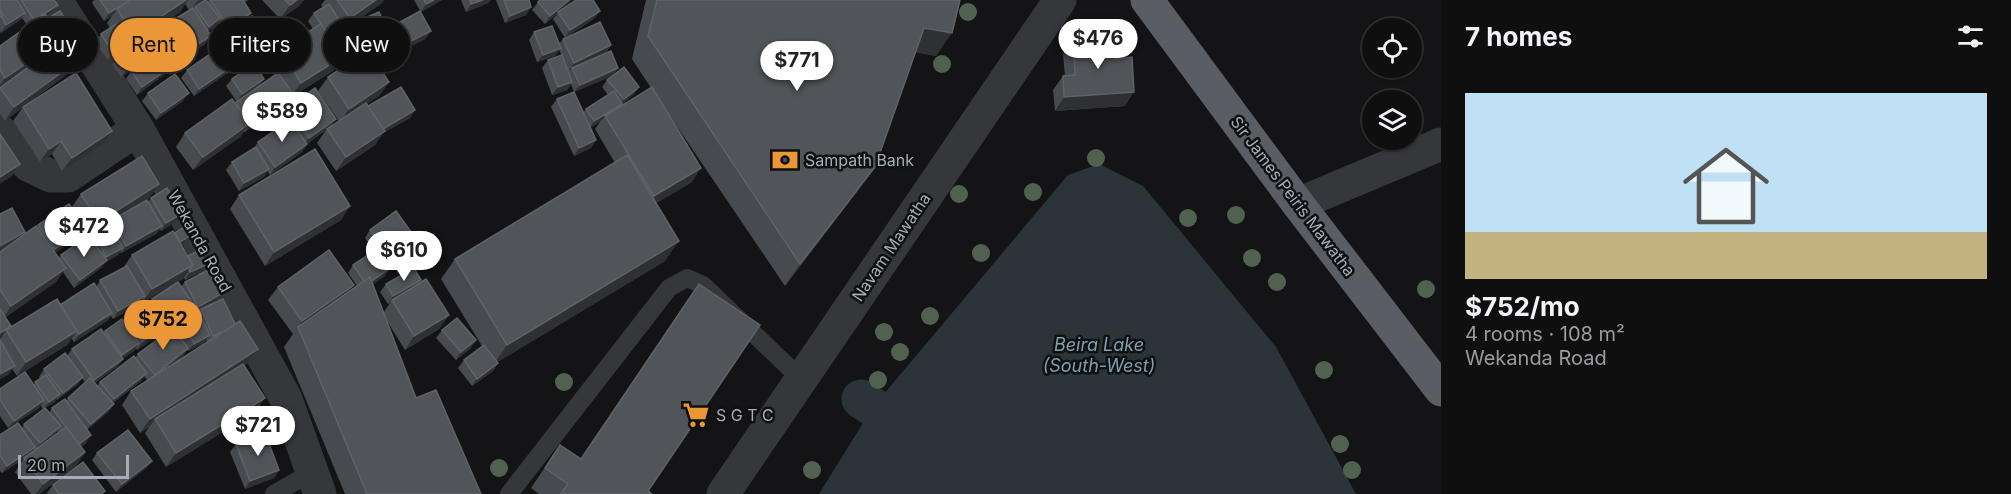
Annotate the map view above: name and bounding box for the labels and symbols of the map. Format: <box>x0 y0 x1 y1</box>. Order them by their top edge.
pin: $476 <box>1062 19 1134 70</box>
pin: $771 <box>761 41 833 92</box>
pin: $589 <box>246 92 318 143</box>
street label: Sir James Peiris Mawatha <box>1226 112 1360 280</box>
bank icon: Sampath Bank <box>770 145 800 175</box>
place label: Sampath Bank <box>805 150 914 170</box>
street label: Wekanda Road <box>164 187 236 295</box>
street label: Navam Mawatha <box>847 189 935 305</box>
pin: $472 <box>48 207 120 258</box>
pin: $610 <box>368 231 440 282</box>
pin: $752 <box>127 300 199 351</box>
water label: Beira Lake (South-West) <box>1043 334 1155 376</box>
supermarket icon: S G T C <box>681 400 711 430</box>
place label: S G T C <box>716 405 774 425</box>
pin: $721 <box>222 406 294 457</box>
scale bar <box>18 452 129 480</box>

